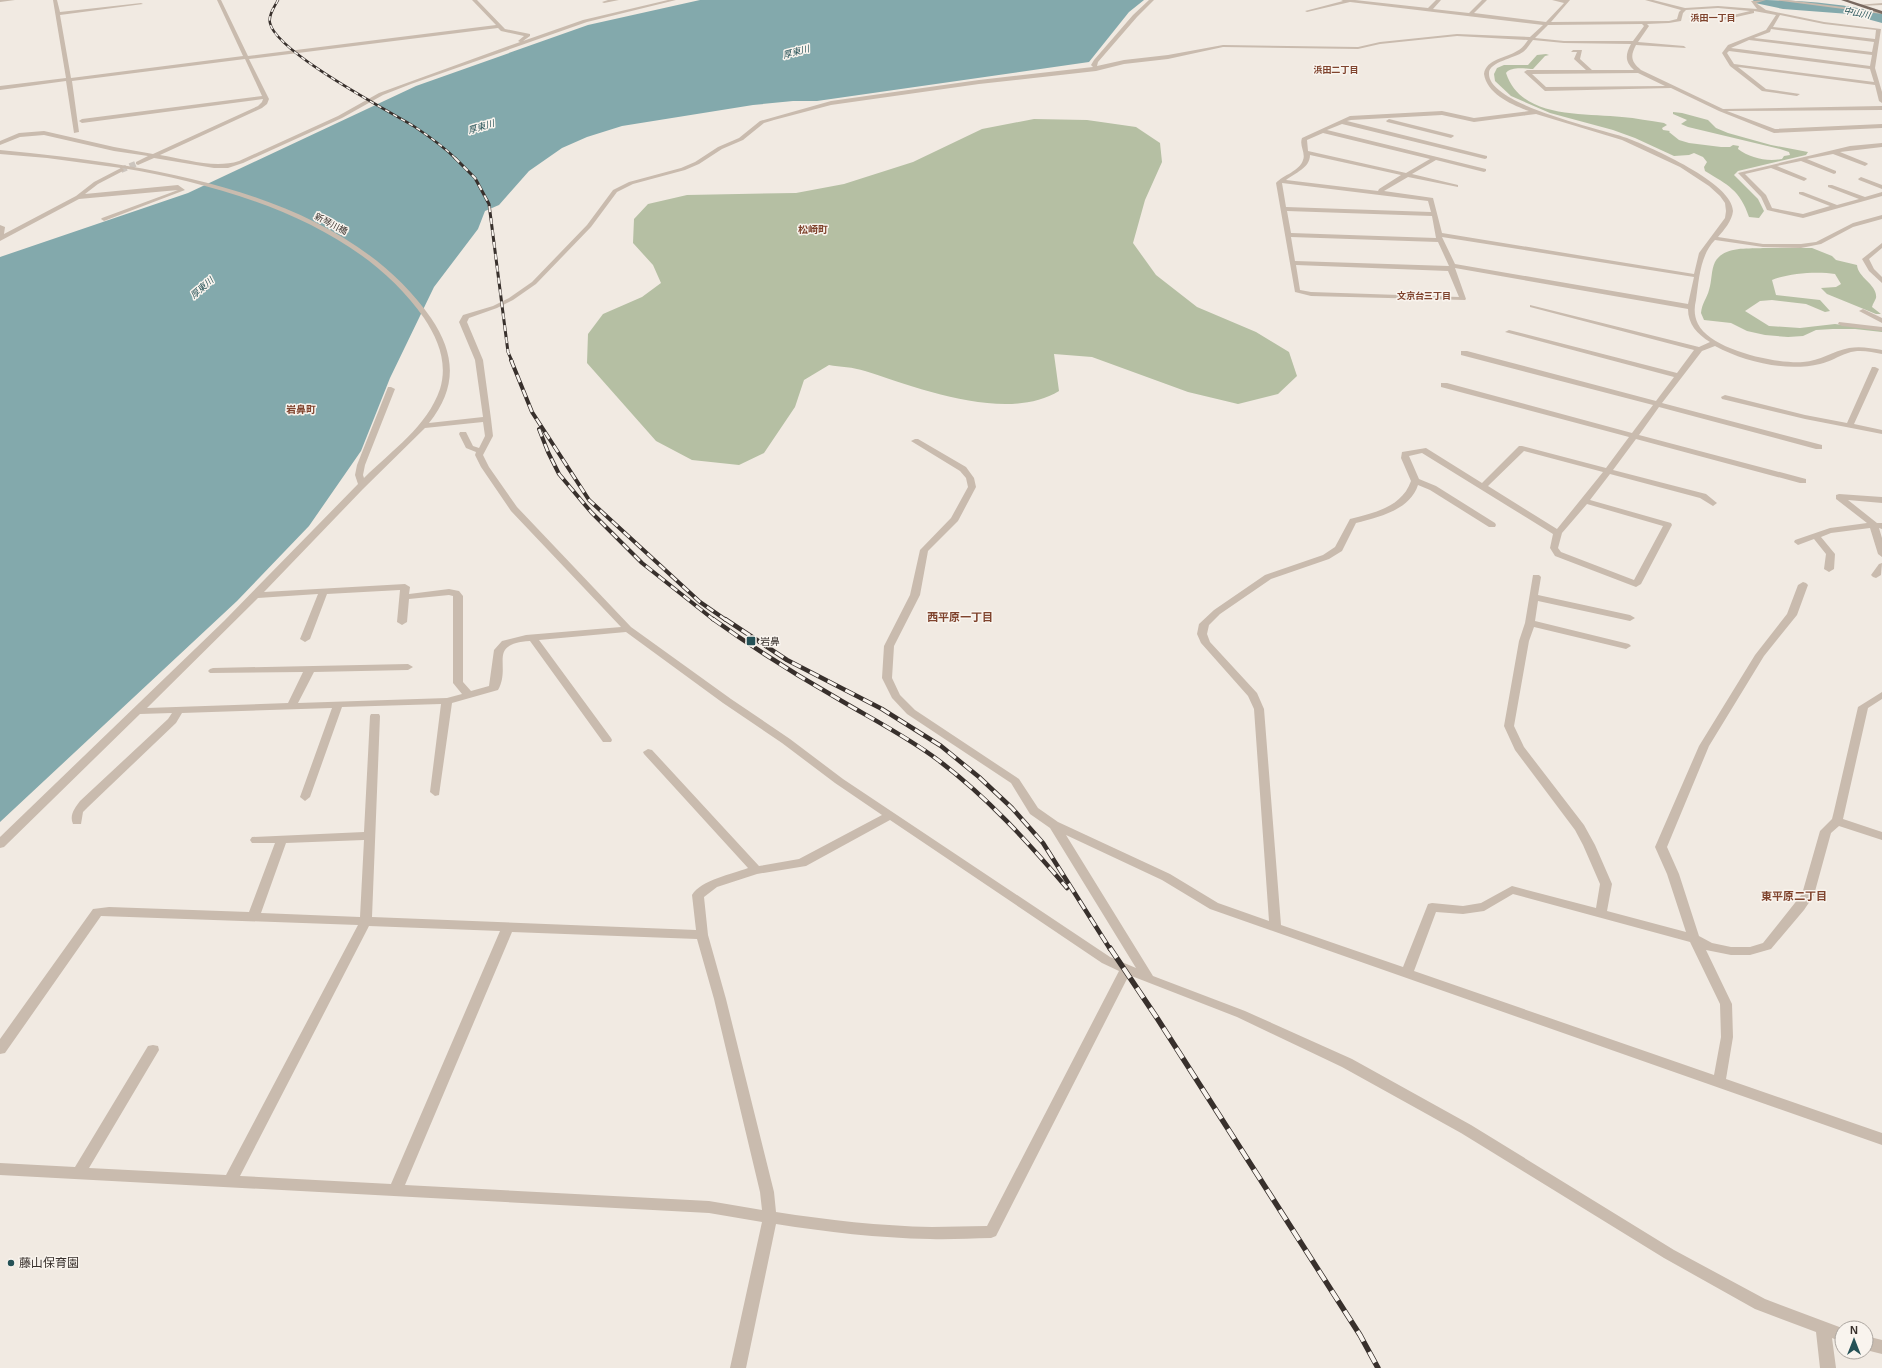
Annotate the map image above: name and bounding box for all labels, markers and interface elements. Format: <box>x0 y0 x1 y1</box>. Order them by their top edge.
water label: 中山川 <box>1843 6 1872 21</box>
district label: 浜田一丁目 <box>1690 13 1736 23</box>
water label: 厚東川 <box>782 43 811 60</box>
district label: 浜田二丁目 <box>1313 65 1359 75</box>
water label: 厚東川 <box>467 118 496 136</box>
street label: 新琴川橋 <box>313 211 349 237</box>
district label: 松崎町 <box>798 224 828 235</box>
water label: 厚東川 <box>189 275 216 301</box>
district label: 文京台三丁目 <box>1397 291 1451 301</box>
district label: 岩鼻町 <box>286 404 316 415</box>
district label: 西平原一丁目 <box>927 611 993 623</box>
marker: 岩鼻 <box>745 635 757 647</box>
place label: 岩鼻 <box>760 636 780 647</box>
district label: 東平原二丁目 <box>1761 890 1827 902</box>
place label: 藤山保育園 <box>19 1256 79 1270</box>
marker: 藤山保育園 <box>6 1258 16 1268</box>
north arrow <box>1834 1320 1874 1360</box>
text: N <box>1850 1324 1858 1336</box>

